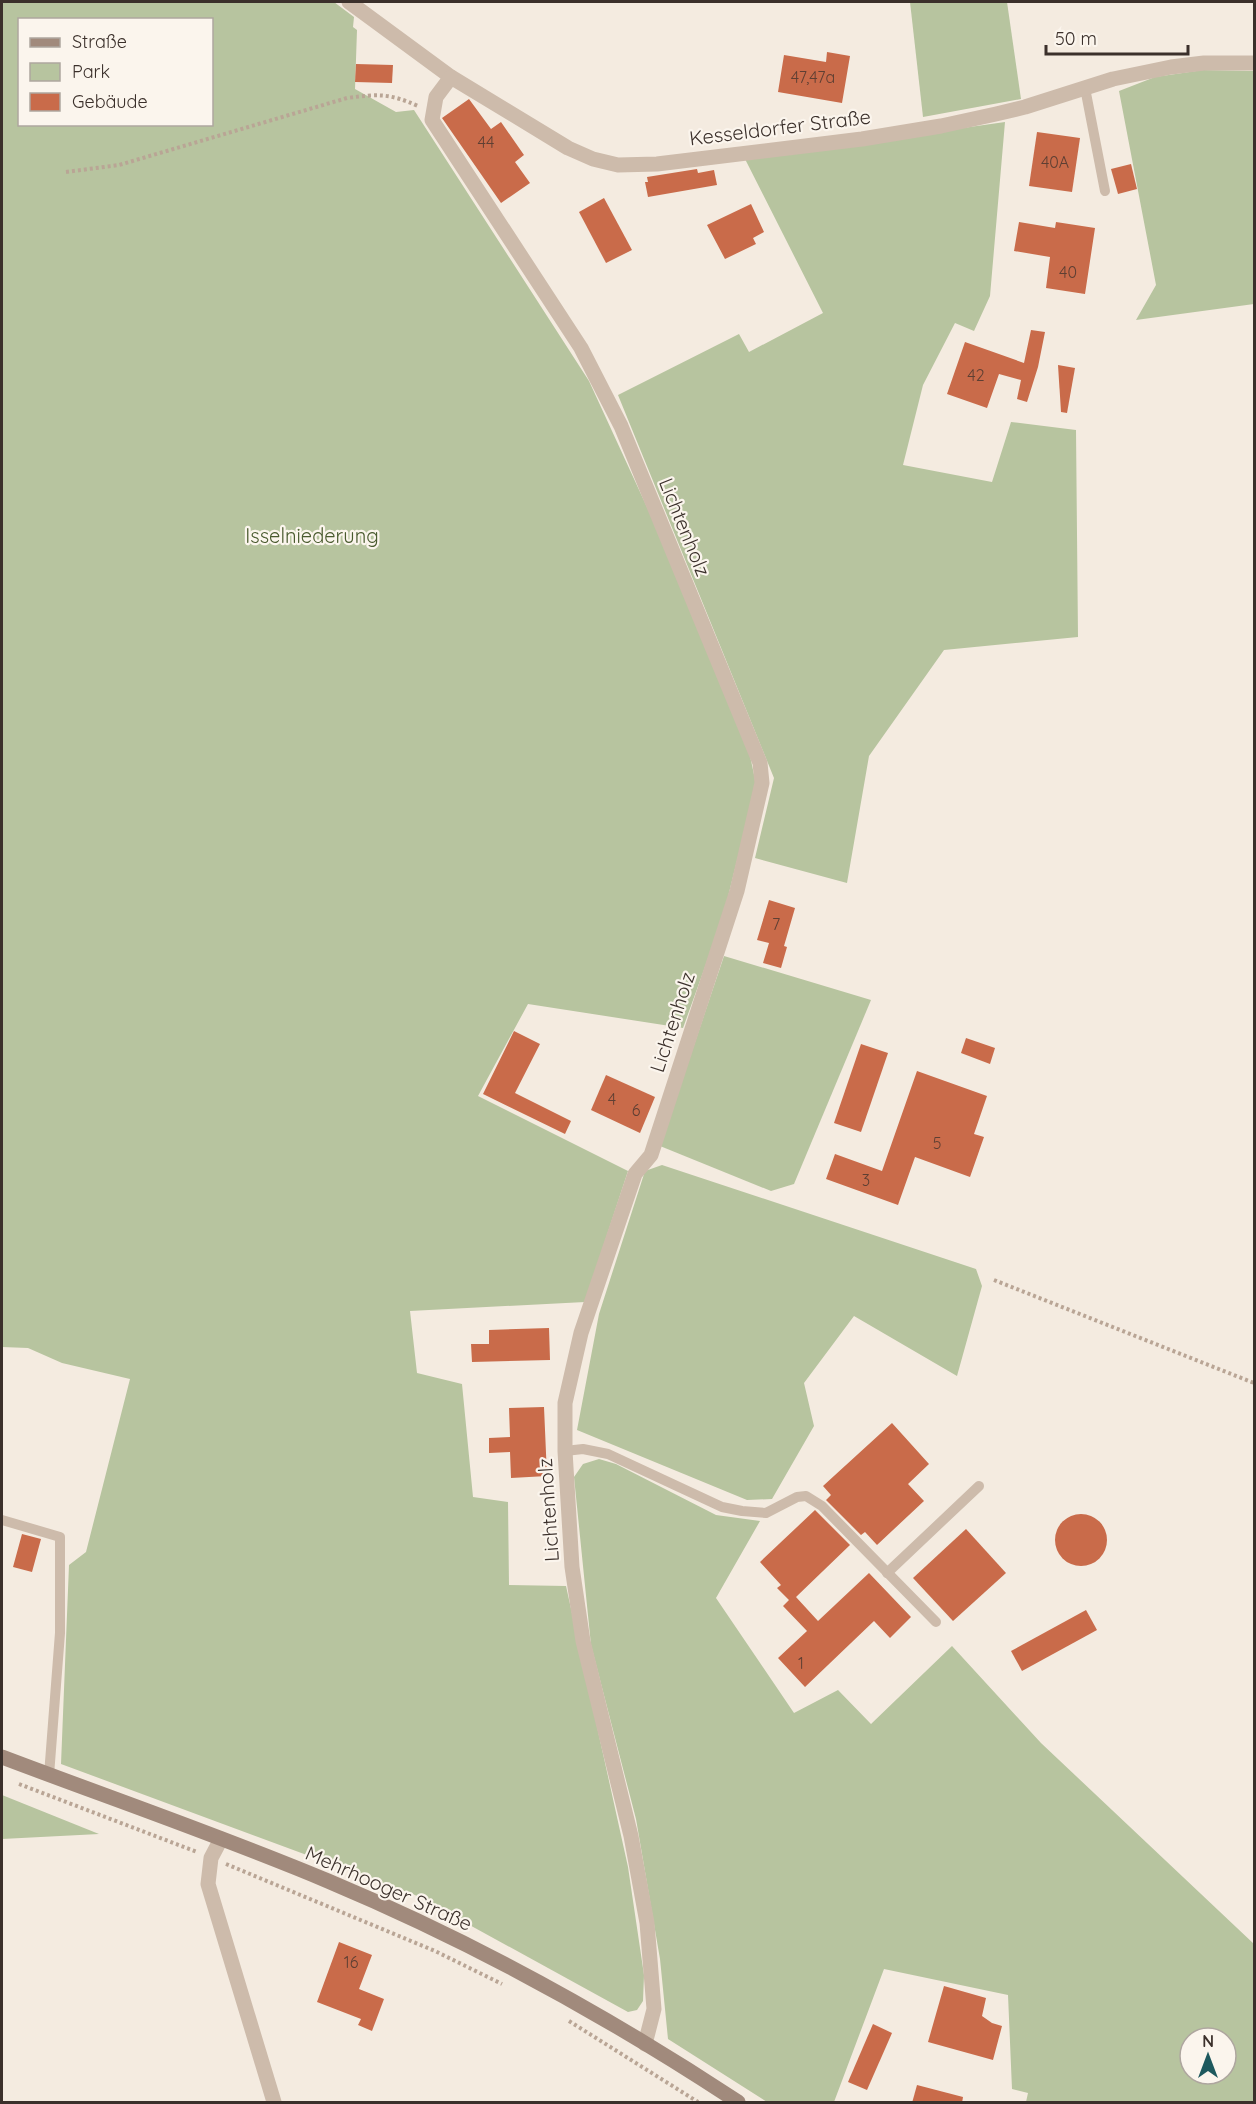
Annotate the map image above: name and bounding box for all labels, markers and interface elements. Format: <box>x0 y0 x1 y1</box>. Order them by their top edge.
legend <box>18 18 213 126</box>
scale bar <box>1046 18 1188 56</box>
text: 50 m <box>1055 27 1097 50</box>
text: Straße <box>72 30 127 53</box>
text: Park <box>72 60 110 83</box>
house number: 47,47a <box>791 67 835 87</box>
text: Gebäude <box>72 90 148 113</box>
street label: Kesseldorfer Straße <box>688 103 872 151</box>
house number: 44 <box>478 132 494 152</box>
house number: 40A <box>1041 152 1069 172</box>
house number: 40 <box>1059 262 1077 282</box>
house number: 42 <box>967 365 985 385</box>
street label: Lichtenholz <box>654 474 716 580</box>
park label: Isselniederung <box>245 523 379 548</box>
house number: 7 <box>772 914 780 934</box>
street label: Lichtenholz <box>644 969 700 1075</box>
house number: 4 <box>608 1089 616 1109</box>
house number: 6 <box>632 1100 641 1120</box>
house number: 5 <box>933 1133 941 1153</box>
house number: 3 <box>862 1170 870 1190</box>
street label: Lichtenholz <box>532 1457 564 1563</box>
house number: 1 <box>798 1653 804 1673</box>
street label: Mehrhooger Straße <box>302 1840 476 1936</box>
house number: 16 <box>344 1952 359 1972</box>
north arrow <box>1178 2026 1238 2086</box>
text: N <box>1202 2031 1214 2051</box>

